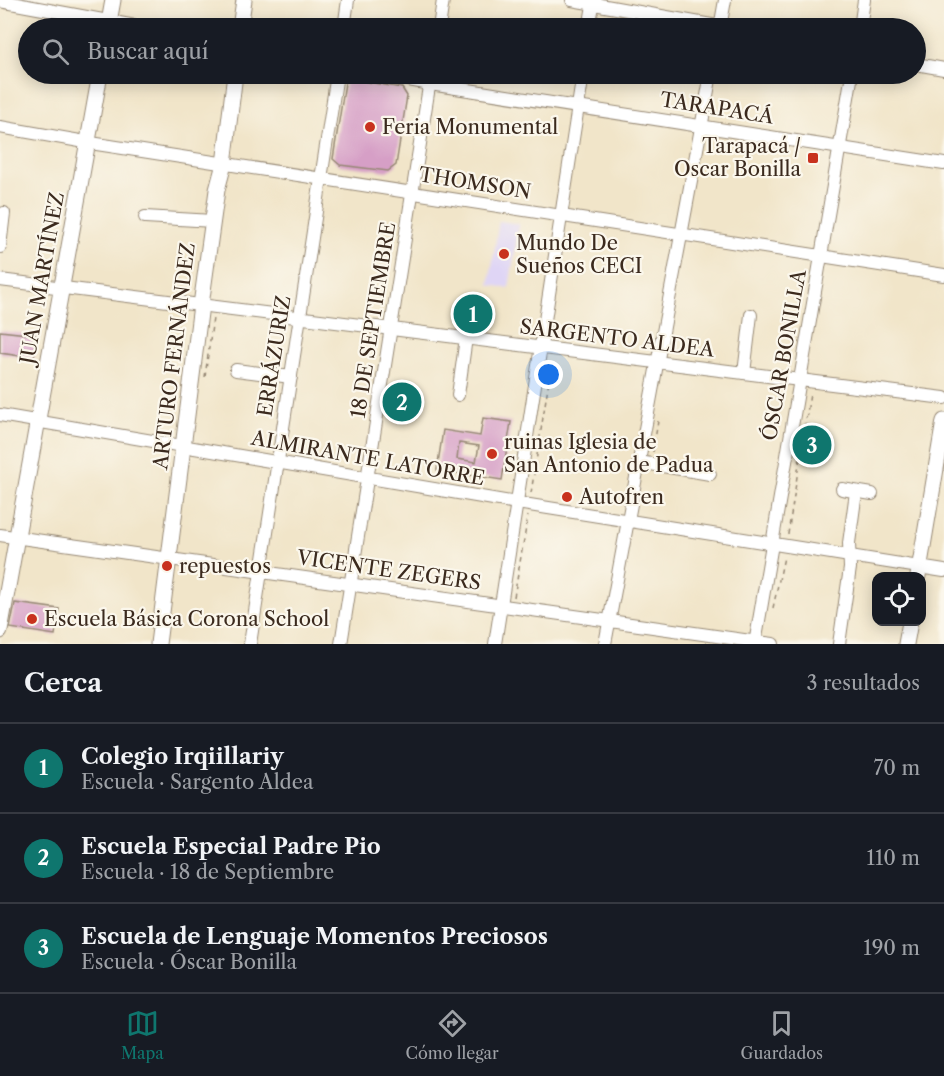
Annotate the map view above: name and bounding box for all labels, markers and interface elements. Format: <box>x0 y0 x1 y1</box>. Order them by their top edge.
search box <box>18 18 926 84</box>
icon: search <box>39 35 72 68</box>
text: Buscar aquí <box>87 38 209 65</box>
street label: TARAPACÁ <box>659 86 777 129</box>
place label: Feria Monumental <box>382 115 558 139</box>
marker: Feria Monumental <box>363 120 377 134</box>
place label: Tarapacá / Oscar Bonilla <box>674 134 801 181</box>
marker: Tarapacá / Oscar Bonilla <box>806 151 820 165</box>
street label: THOMSON <box>417 162 533 204</box>
street label: JUAN MARTÍNEZ <box>14 190 69 369</box>
street label: 18 DE SEPTIEMBRE <box>346 220 400 420</box>
place label: Mundo De Sueños CECI <box>516 231 642 278</box>
street label: ARTURO FERNÁNDEZ <box>147 241 200 472</box>
marker: Mundo De Sueños CECI <box>497 247 511 261</box>
street label: ÓSCAR BONILLA <box>756 266 811 442</box>
pin: 1 <box>454 292 492 336</box>
street label: ERRÁZURIZ <box>252 293 295 418</box>
street label: SARGENTO ALDEA <box>518 314 717 362</box>
your location <box>534 360 563 389</box>
pin: 2 <box>382 380 422 424</box>
pin: 3 <box>792 422 832 468</box>
street label: ALMIRANTE LATORRE <box>248 425 487 490</box>
place label: ruinas Iglesia de San Antonio de Padua <box>504 430 714 477</box>
marker: ruinas Iglesia de San Antonio de Padua <box>485 447 499 461</box>
place label: Autofren <box>578 485 665 509</box>
marker: Autofren <box>560 490 574 504</box>
street label: VICENTE ZEGERS <box>295 545 482 595</box>
place label: repuestos <box>179 554 271 578</box>
marker: repuestos <box>160 559 174 573</box>
map controls <box>872 572 926 626</box>
button: locate <box>872 572 926 626</box>
place label: Escuela Básica Corona School <box>44 607 329 631</box>
marker: Escuela Básica Corona School <box>25 612 39 626</box>
text: Cerca <box>24 667 102 699</box>
text: 3 resultados <box>807 671 920 695</box>
text: Colegio Irqiillariy <box>81 743 284 770</box>
text: 1 <box>39 756 48 780</box>
text: 70 m <box>874 756 920 780</box>
text: Escuela · Sargento Aldea <box>81 770 314 794</box>
text: Escuela Especial Padre Pio <box>81 833 381 860</box>
text: 2 <box>38 846 49 870</box>
text: 110 m <box>867 846 920 870</box>
text: Escuela · 18 de Septiembre <box>81 860 334 884</box>
text: Escuela de Lenguaje Momentos Preciosos <box>81 923 548 950</box>
text: 3 <box>38 936 49 960</box>
text: 190 m <box>863 936 920 960</box>
text: Escuela · Óscar Bonilla <box>81 950 297 974</box>
tab: Mapa <box>121 1007 164 1063</box>
tab: Cómo llegar <box>406 1007 499 1063</box>
tab: Guardados <box>741 1007 823 1063</box>

